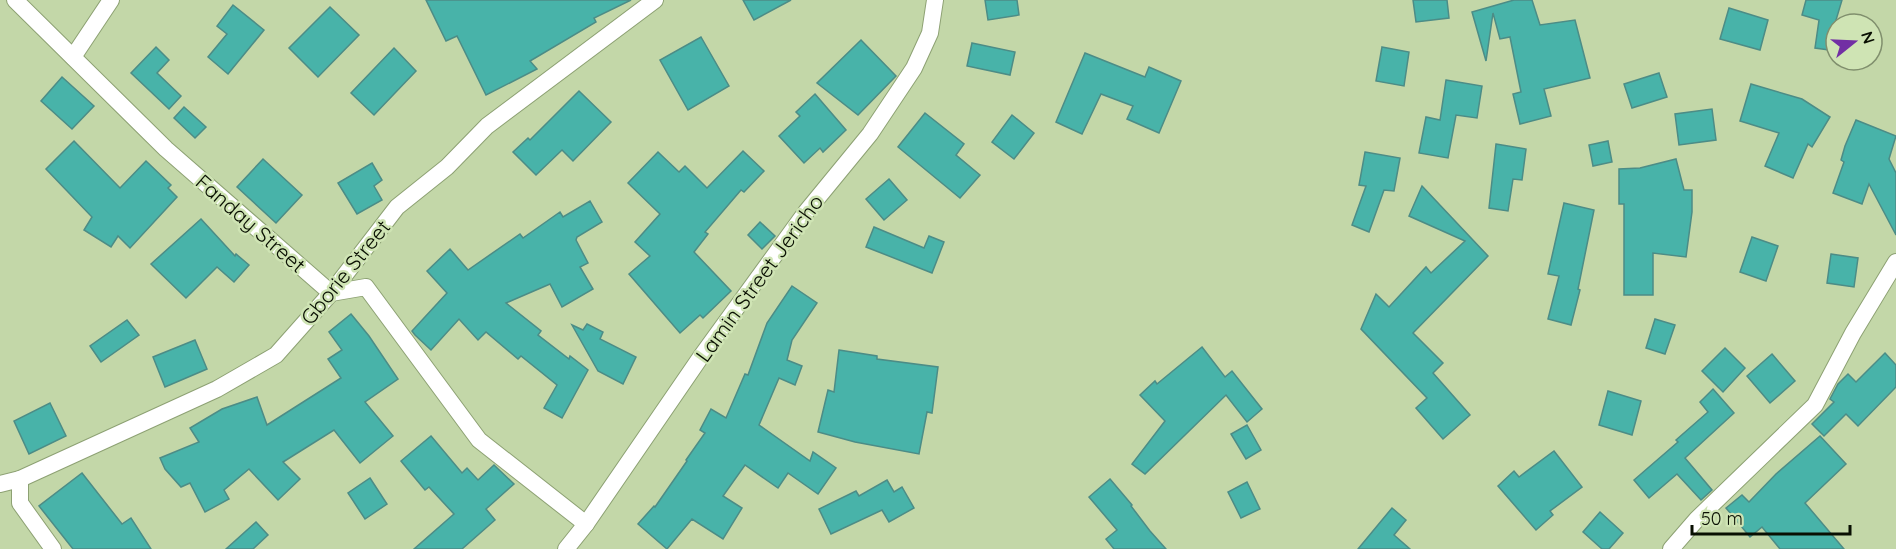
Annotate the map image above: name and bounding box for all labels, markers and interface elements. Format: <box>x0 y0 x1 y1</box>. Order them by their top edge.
north arrow <box>1824 12 1884 72</box>
text: N <box>1857 29 1880 46</box>
street label: Fanday Street <box>191 168 311 278</box>
street label: Lamin Street Jericho <box>690 189 828 367</box>
street label: Gborie Street <box>295 214 395 330</box>
scale bar <box>1692 498 1850 536</box>
text: 50 m <box>1701 507 1743 530</box>

